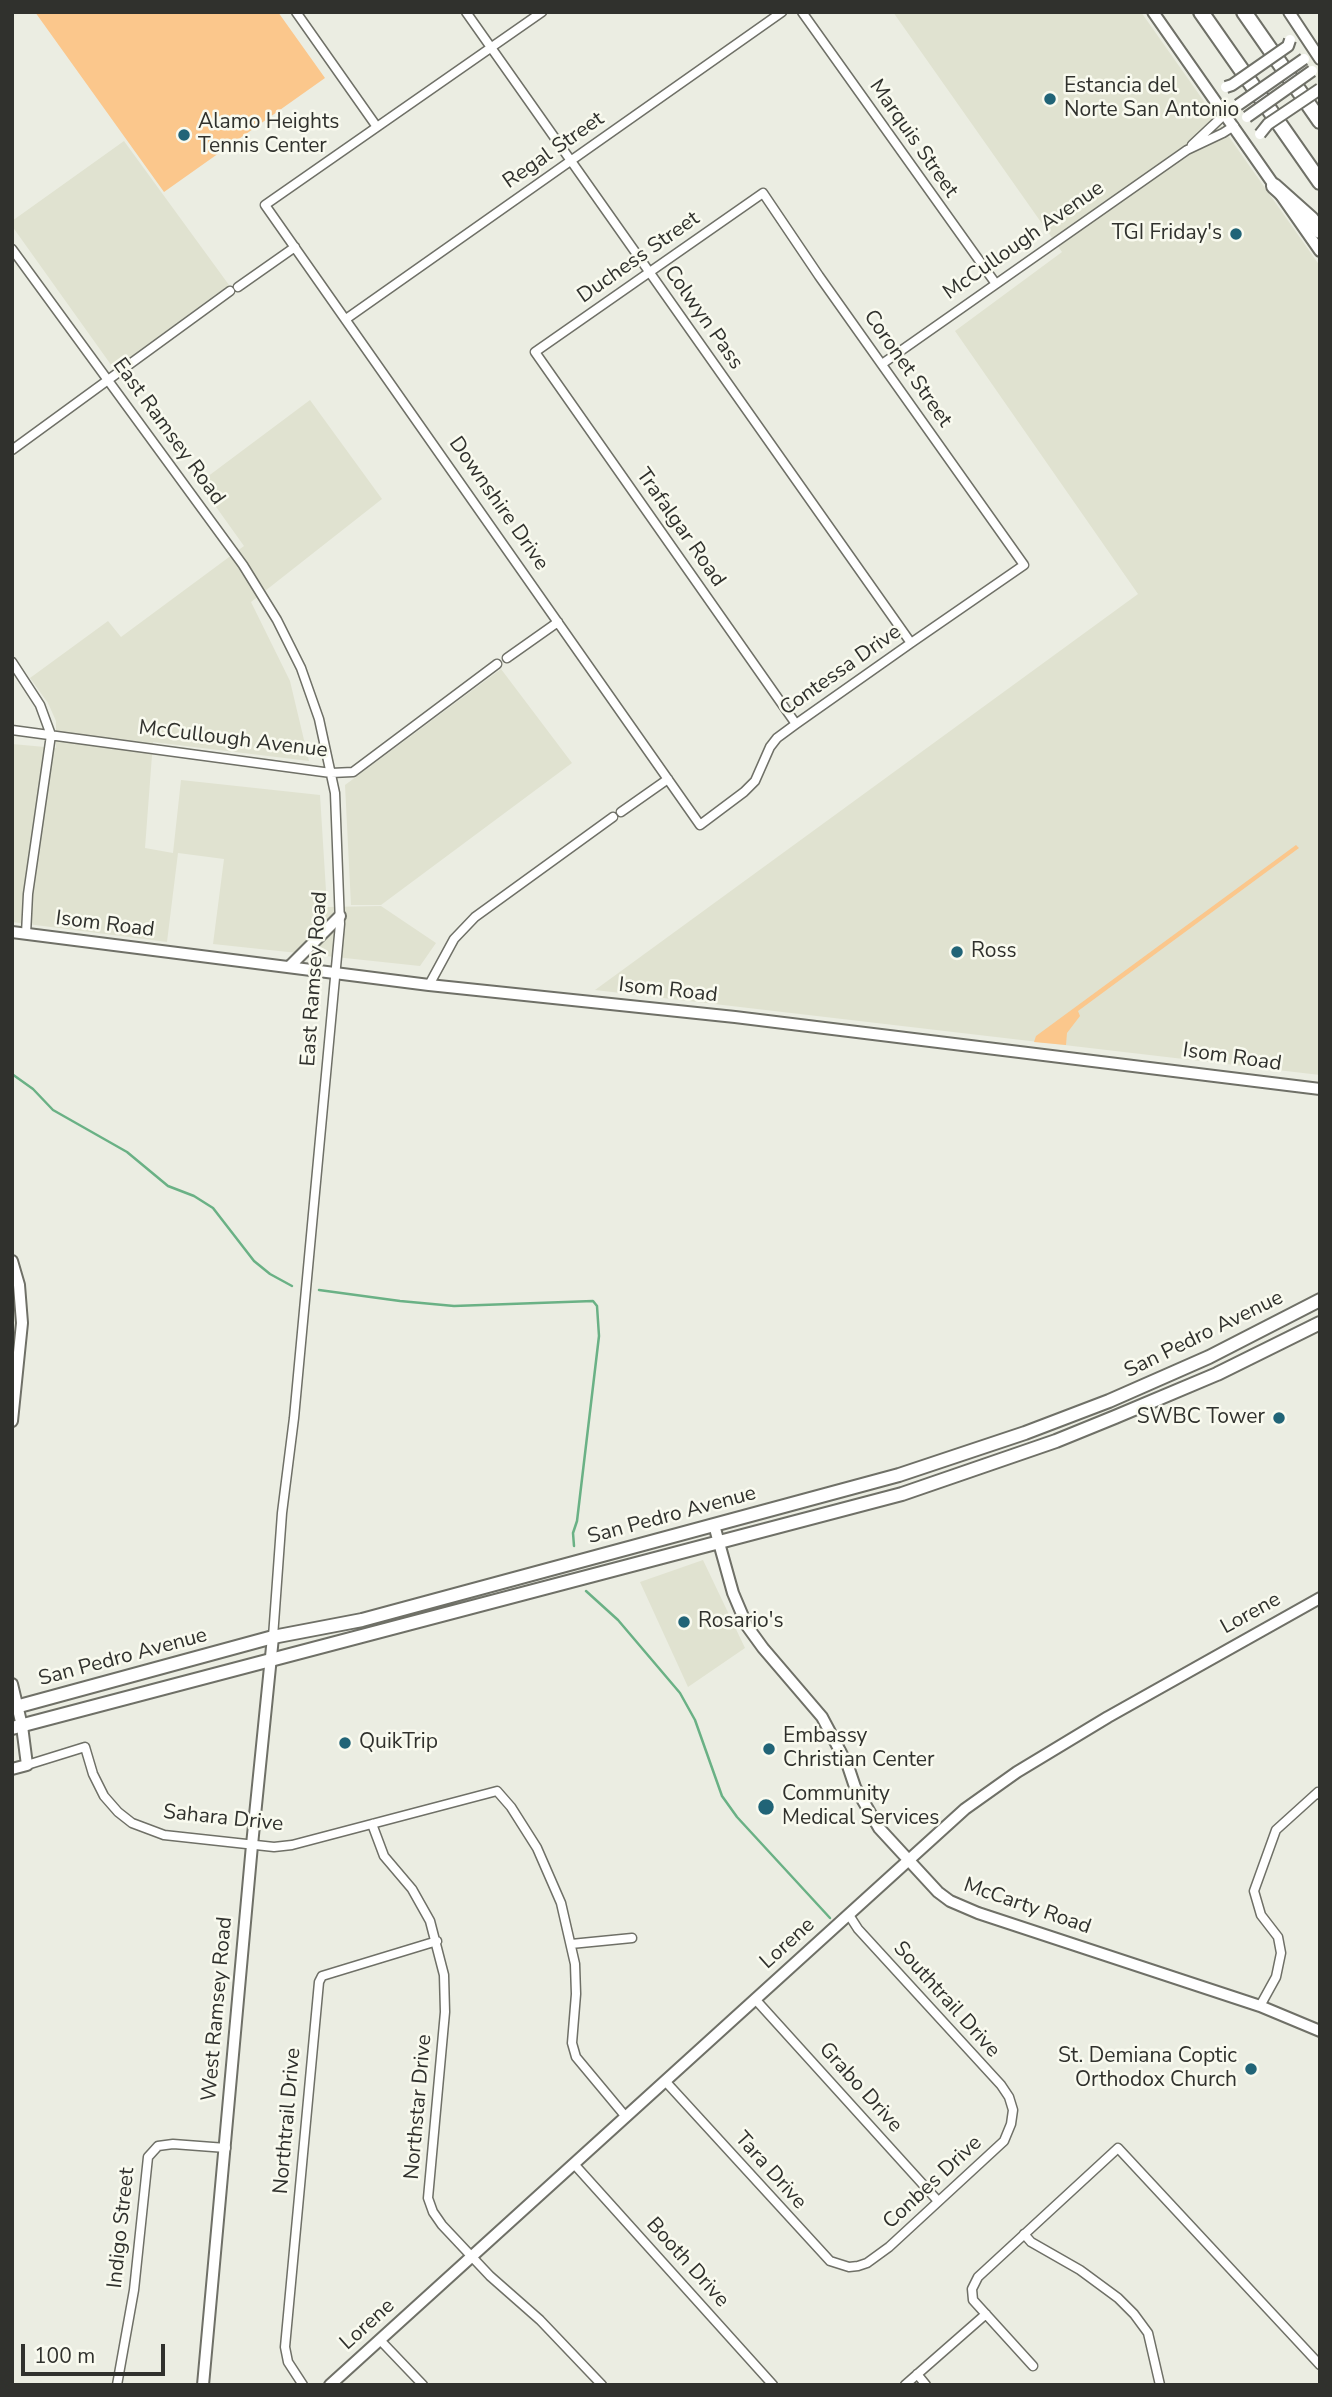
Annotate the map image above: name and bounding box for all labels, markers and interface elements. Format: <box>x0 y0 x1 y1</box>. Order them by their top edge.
place label: Estancia del Norte San Antonio <box>1064 74 1239 124</box>
street label: Marquis Street <box>863 75 963 203</box>
marker: Estancia del Norte San Antonio <box>1042 91 1058 107</box>
street label: Regal Street <box>499 107 609 195</box>
place label: Alamo Heights Tennis Center <box>198 110 339 160</box>
marker: Alamo Heights Tennis Center <box>176 127 192 143</box>
street label: McCullough Avenue <box>939 176 1109 306</box>
street label: Duchess Street <box>573 207 705 309</box>
place label: TGI Friday's <box>1112 221 1222 247</box>
marker: TGI Friday's <box>1228 226 1244 242</box>
street label: Colwyn Pass <box>658 261 748 375</box>
street label: Coronet Street <box>857 306 957 432</box>
street label: East Ramsey Road <box>106 354 230 510</box>
street label: Downshire Drive <box>443 432 553 576</box>
street label: Trafalgar Road <box>630 464 730 592</box>
street label: Contessa Drive <box>776 620 906 722</box>
street label: McCullough Avenue <box>137 716 329 764</box>
street label: East Ramsey Road <box>296 891 334 1067</box>
street label: Isom Road <box>54 906 156 944</box>
place label: Ross <box>971 939 1017 965</box>
marker: Ross <box>949 944 965 960</box>
street label: Isom Road <box>617 973 719 1009</box>
street label: Isom Road <box>1181 1039 1283 1077</box>
street label: San Pedro Avenue <box>1120 1286 1288 1384</box>
place label: SWBC Tower <box>1137 1405 1265 1431</box>
marker: SWBC Tower <box>1271 1410 1287 1426</box>
street label: San Pedro Avenue <box>585 1481 759 1551</box>
street label: Lorene <box>1217 1587 1285 1641</box>
place label: Rosario's <box>698 1609 784 1635</box>
marker: Rosario's <box>676 1614 692 1630</box>
street label: San Pedro Avenue <box>36 1623 210 1693</box>
place label: Embassy Christian Center <box>783 1724 935 1774</box>
place label: QuikTrip <box>359 1730 438 1756</box>
marker: QuikTrip <box>337 1735 353 1751</box>
marker: Embassy Christian Center <box>761 1741 777 1757</box>
place label: Community Medical Services <box>782 1782 939 1832</box>
marker: Community Medical Services <box>756 1797 776 1817</box>
street label: Sahara Drive <box>162 1800 284 1838</box>
street label: McCarty Road <box>960 1873 1094 1941</box>
street label: Lorene <box>756 1913 820 1975</box>
street label: West Ramsey Road <box>197 1916 239 2102</box>
street label: Southtrail Drive <box>887 1937 1005 2063</box>
street label: Northstar Drive <box>400 2033 438 2181</box>
street label: Grabo Drive <box>813 2038 907 2138</box>
place label: St. Demiana Coptic Orthodox Church <box>1058 2044 1237 2094</box>
street label: Northtrail Drive <box>269 2047 307 2195</box>
marker: St. Demiana Coptic Orthodox Church <box>1243 2061 1259 2077</box>
street label: Tara Drive <box>729 2127 811 2215</box>
street label: Conbes Drive <box>878 2131 988 2235</box>
street label: Indigo Street <box>103 2166 141 2290</box>
street label: Booth Drive <box>640 2213 734 2313</box>
street label: Lorene <box>336 2294 400 2356</box>
scale bar <box>24 2330 168 2374</box>
text: 100 m <box>34 2342 95 2370</box>

